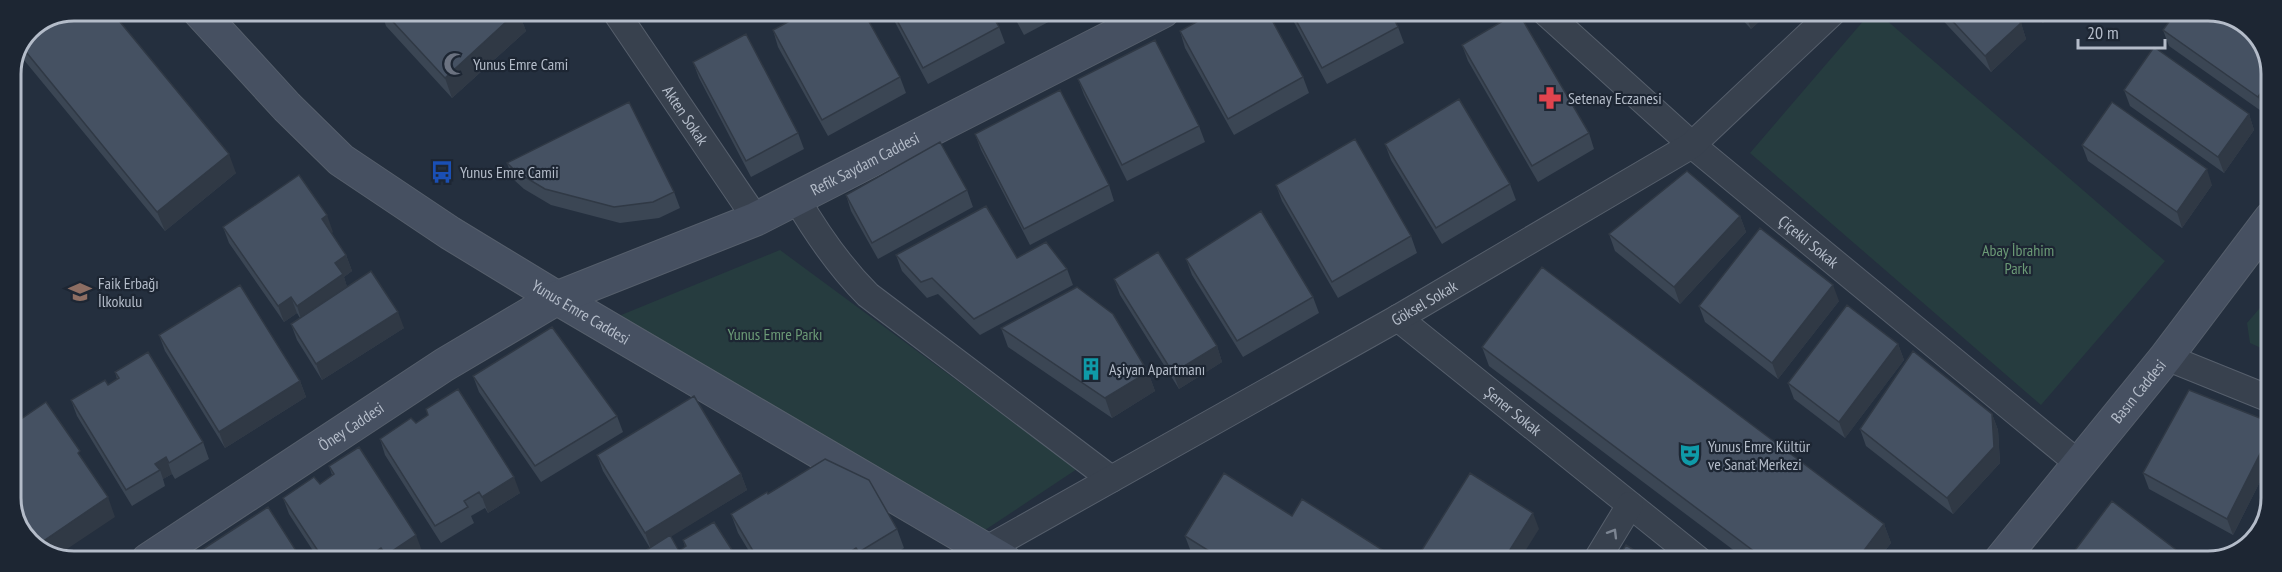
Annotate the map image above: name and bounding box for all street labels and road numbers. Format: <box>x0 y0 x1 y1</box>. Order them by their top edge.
street label: Akten Sokak <box>658 82 713 150</box>
street label: Refik Saydam Caddesi <box>807 127 922 200</box>
street label: Çiçekli Sokak <box>1775 211 1844 272</box>
street label: Yunus Emre Caddesi <box>528 275 634 349</box>
street label: Göksel Sokak <box>1388 275 1461 330</box>
street label: Basın Caddesi <box>2106 355 2170 427</box>
street label: Şener Sokak <box>1481 382 1546 440</box>
street label: Öney Caddesi <box>314 398 387 455</box>

